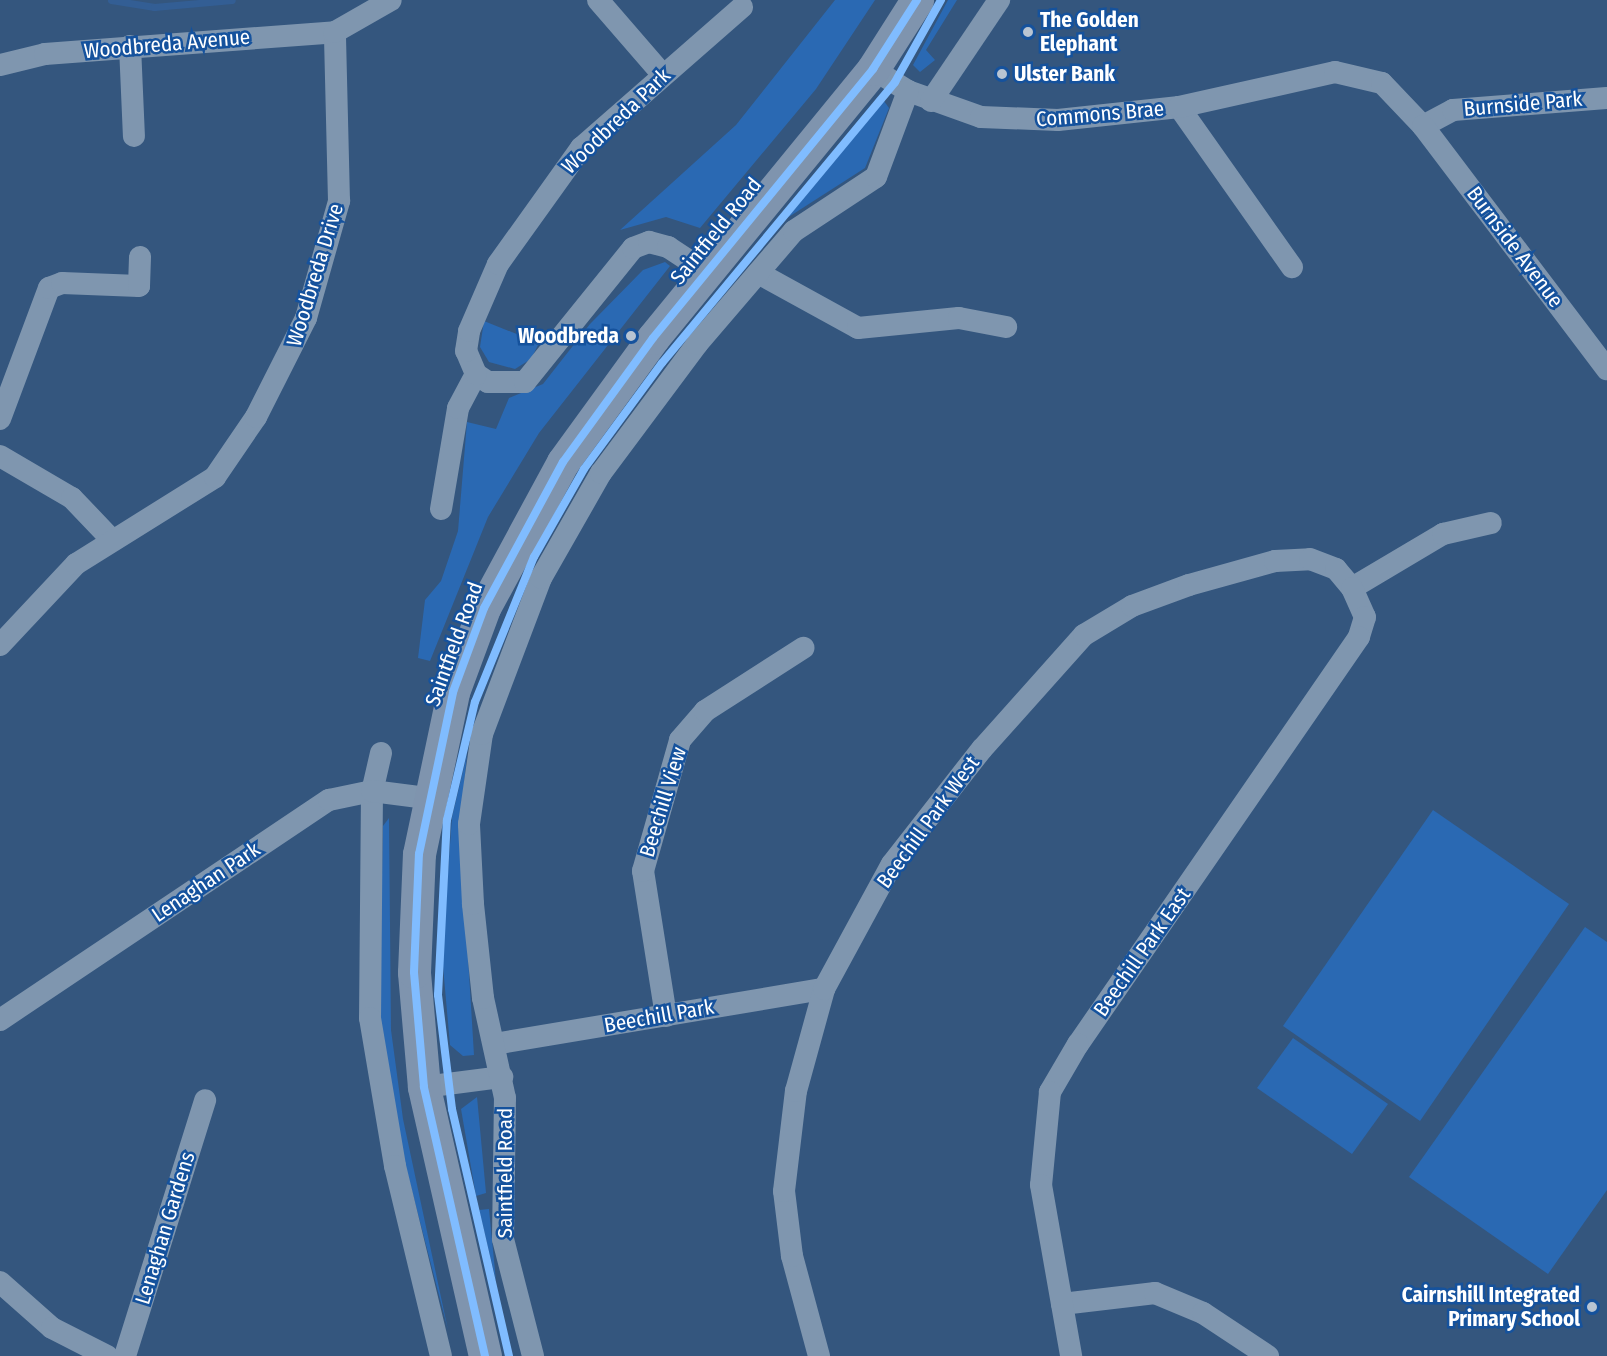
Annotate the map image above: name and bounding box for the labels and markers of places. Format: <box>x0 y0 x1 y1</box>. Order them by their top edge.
place label: The Golden Elephant <box>1040 7 1139 57</box>
marker: The Golden Elephant <box>1021 25 1035 39</box>
place label: Ulster Bank <box>1014 61 1115 87</box>
marker: Ulster Bank <box>995 67 1009 81</box>
place label: Woodbreda <box>518 323 619 349</box>
marker: Woodbreda <box>624 329 638 343</box>
place label: Cairnshill Integrated Primary School <box>1402 1282 1580 1332</box>
marker: Cairnshill Integrated Primary School <box>1585 1300 1599 1314</box>

